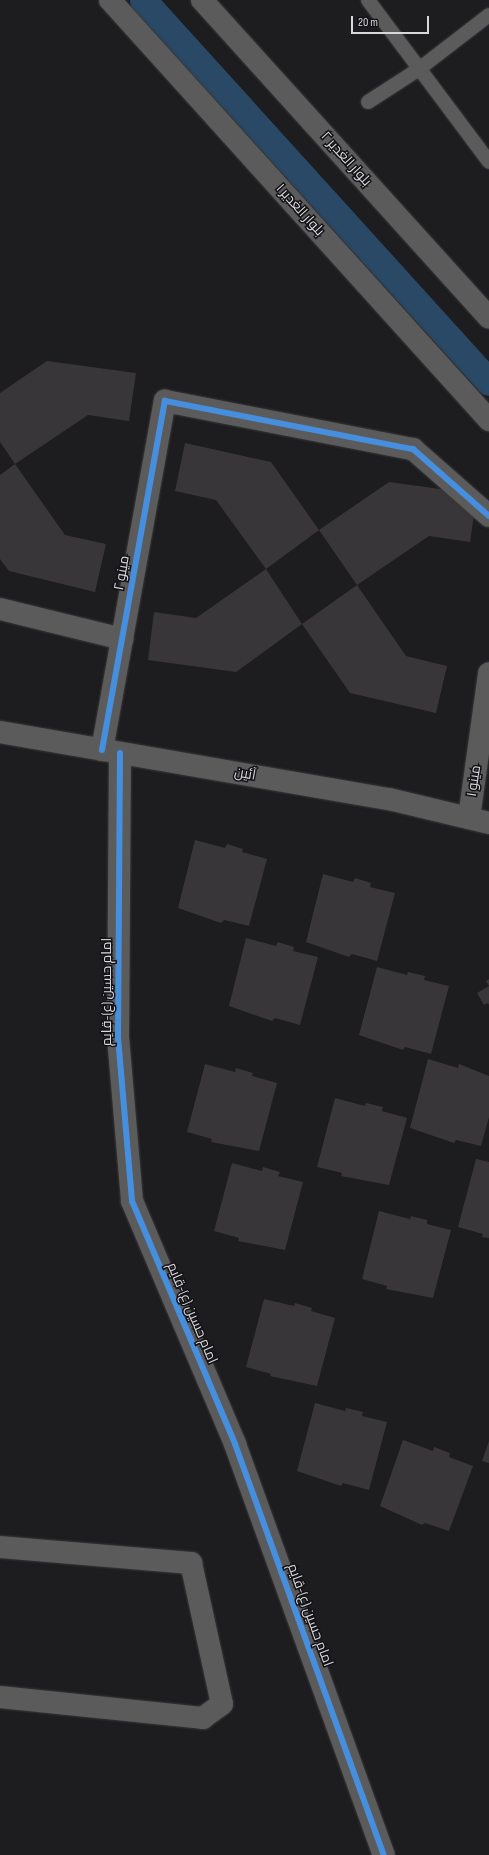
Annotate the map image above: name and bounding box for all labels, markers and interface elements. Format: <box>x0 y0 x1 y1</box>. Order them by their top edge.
scale bar <box>353 8 431 34</box>
text: 20 m <box>358 15 378 30</box>
street label: بلوار الغدیر ۲ <box>317 128 375 190</box>
street label: بلوار الغدیر ۱ <box>272 180 328 240</box>
street label: مینو ۲ <box>111 554 133 592</box>
street label: آئین <box>233 764 257 784</box>
street label: مینو ۱ <box>463 764 485 798</box>
street label: امام حسین (ع)-قایم <box>99 938 115 1046</box>
street label: امام حسین (ع)-قایم <box>163 1260 221 1366</box>
street label: امام حسین (ع)-قایم <box>284 1561 336 1669</box>

